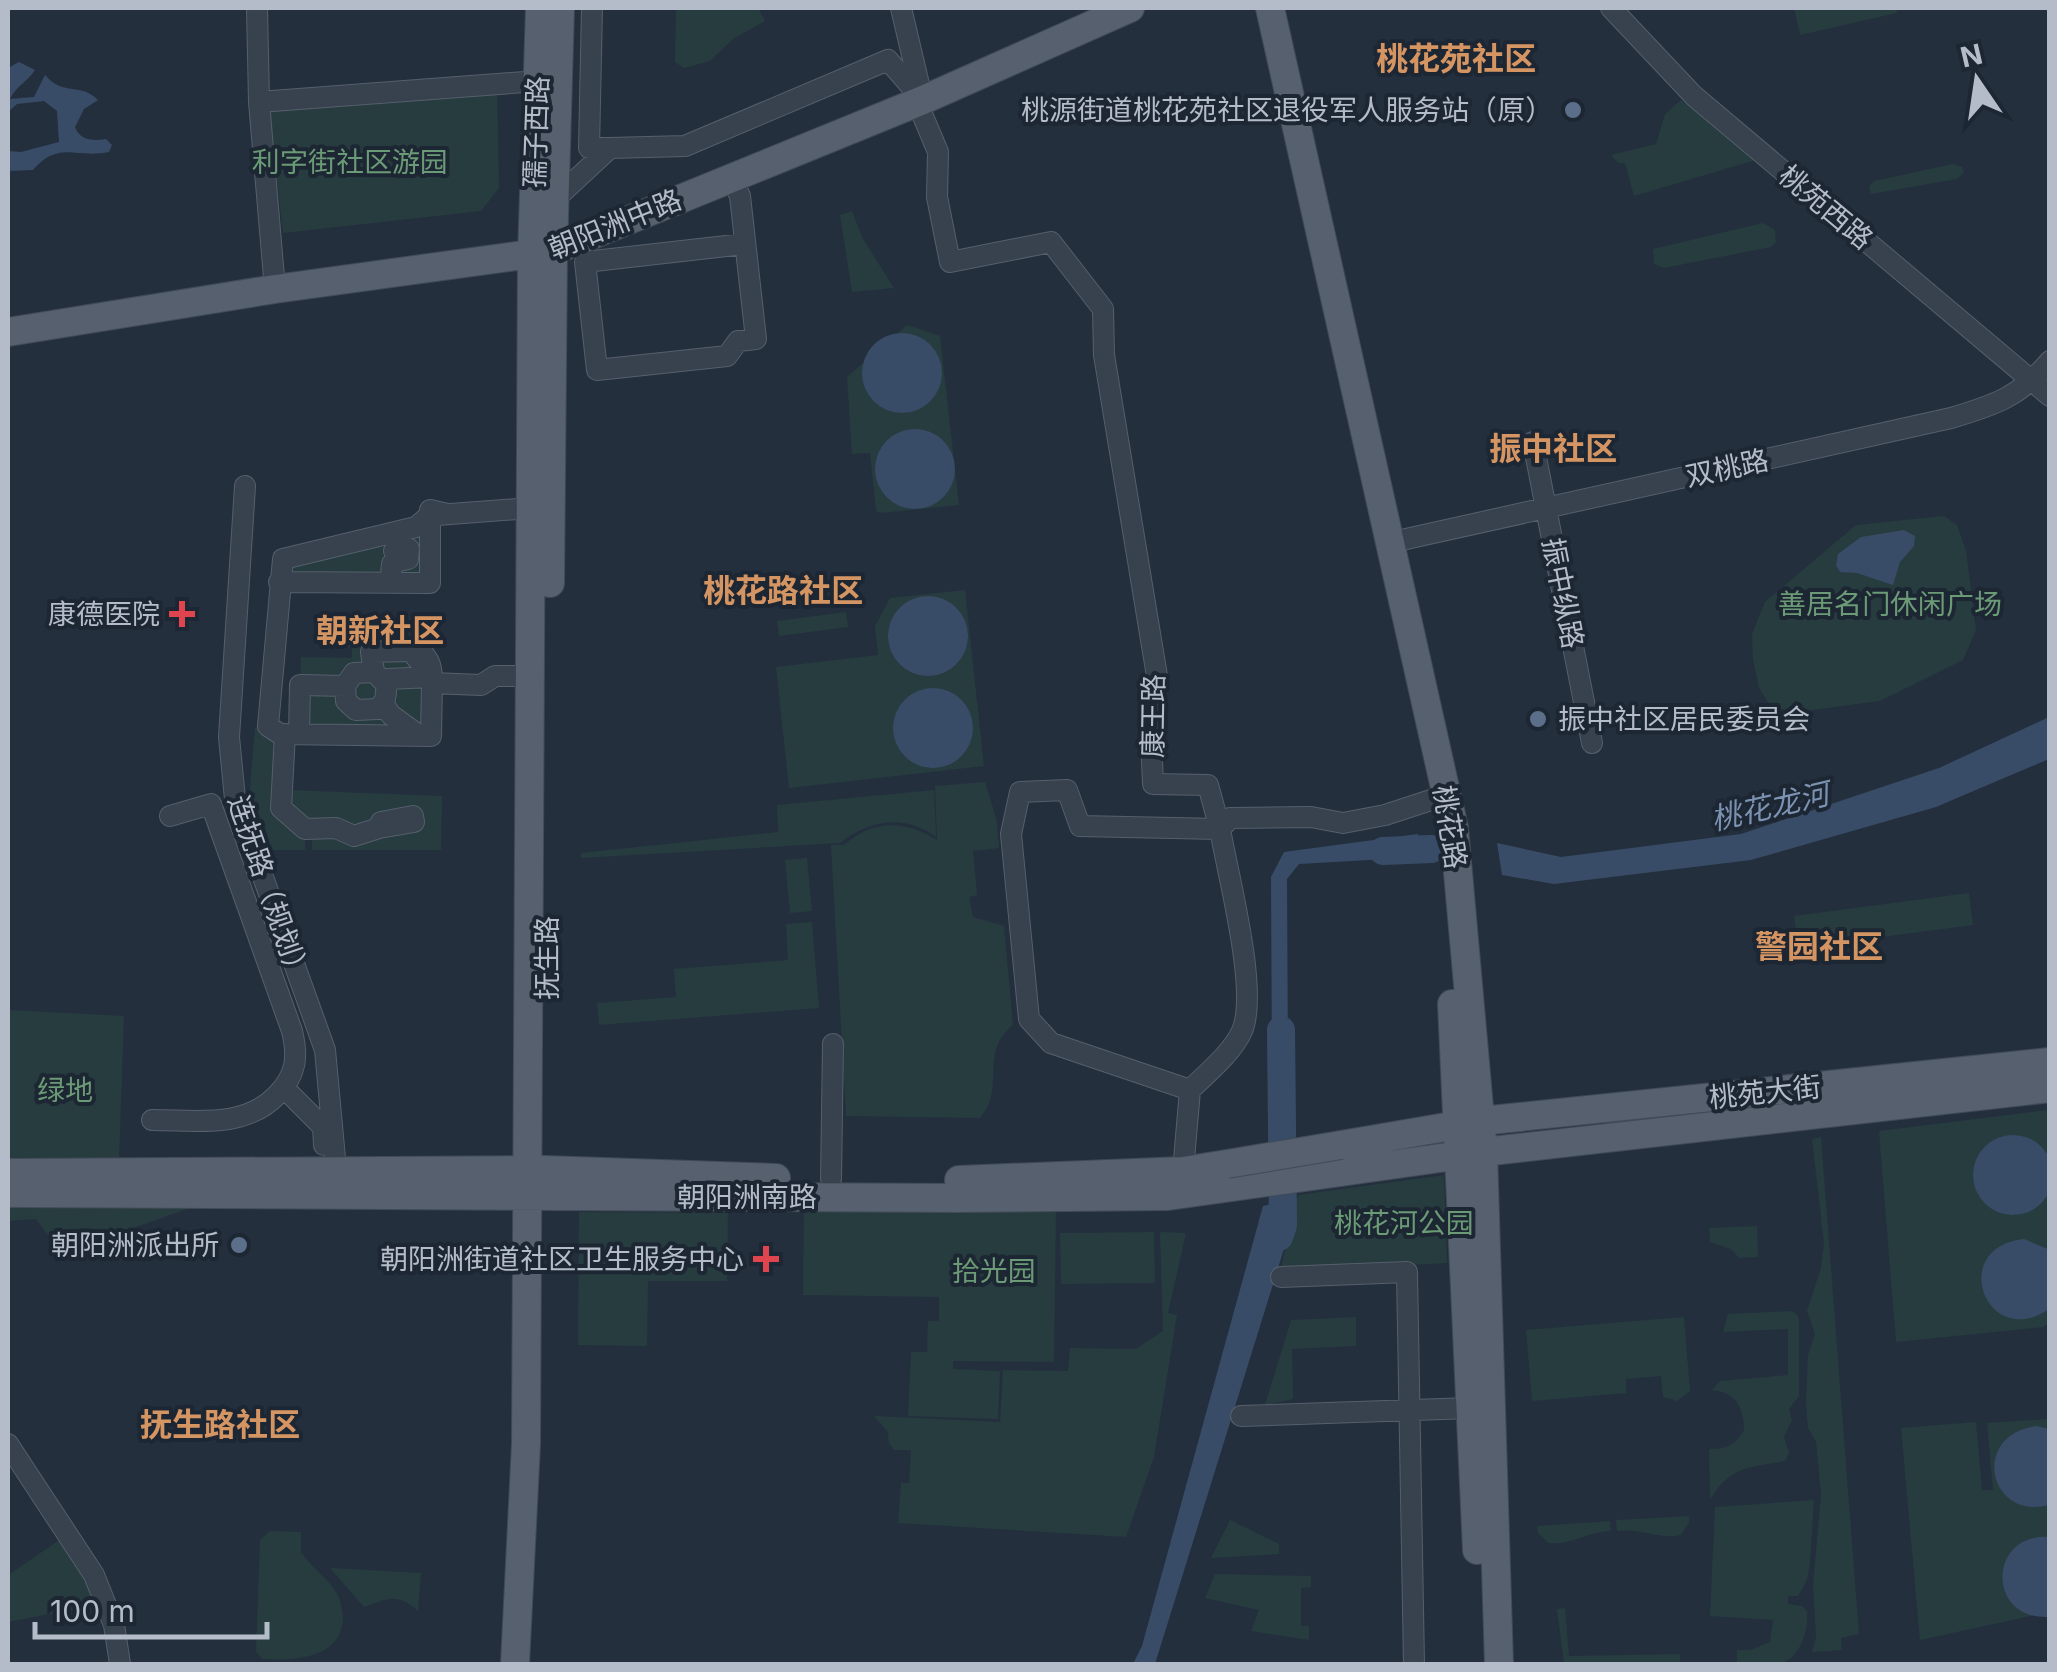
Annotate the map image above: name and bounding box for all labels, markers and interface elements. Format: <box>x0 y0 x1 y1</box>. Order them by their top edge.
north arrow <box>1927 30 2027 130</box>
text: N <box>1957 37 1986 75</box>
district label: 桃花苑社区 <box>1376 39 1536 78</box>
street label: 孺子西路 <box>517 75 555 189</box>
place label: 桃源街道桃花苑社区退役军人服务站（原） <box>1021 93 1553 127</box>
marker: 桃源街道桃花苑社区退役军人服务站（原） <box>1562 99 1584 121</box>
park label: 利字街社区游园 <box>252 145 448 179</box>
street label: 桃苑西路 <box>1772 158 1880 256</box>
street label: 朝阳洲中路 <box>544 182 686 266</box>
district label: 振中社区 <box>1489 429 1617 468</box>
street label: 双桃路 <box>1682 443 1772 493</box>
street label: 振中纵路 <box>1536 535 1590 651</box>
district label: 桃花路社区 <box>703 571 863 610</box>
park label: 善居名门休闲广场 <box>1778 587 2002 621</box>
place label: 康德医院 <box>48 597 160 631</box>
marker: 康德医院 <box>169 601 195 627</box>
district label: 朝新社区 <box>316 611 444 650</box>
street label: 康王路 <box>1135 674 1171 758</box>
place label: 振中社区居民委员会 <box>1558 702 1810 736</box>
marker: 振中社区居民委员会 <box>1527 708 1549 730</box>
water label: 桃花龙河 <box>1707 774 1837 837</box>
street label: 桃花路 <box>1427 783 1473 871</box>
street label: 连抚路（规划） <box>221 791 317 987</box>
street label: 抚生路 <box>530 916 564 1000</box>
district label: 警园社区 <box>1755 927 1883 966</box>
street label: 桃苑大街 <box>1708 1069 1822 1115</box>
park label: 绿地 <box>37 1073 93 1107</box>
street label: 朝阳洲南路 <box>677 1180 817 1214</box>
park label: 桃花河公园 <box>1334 1206 1474 1240</box>
place label: 朝阳洲派出所 <box>51 1228 219 1262</box>
marker: 朝阳洲派出所 <box>228 1234 250 1256</box>
place label: 朝阳洲街道社区卫生服务中心 <box>380 1242 744 1276</box>
marker: 朝阳洲街道社区卫生服务中心 <box>753 1246 779 1272</box>
park label: 拾光园 <box>952 1254 1036 1288</box>
district label: 抚生路社区 <box>140 1405 300 1444</box>
scale bar <box>35 1577 268 1639</box>
text: 100 m <box>50 1593 135 1629</box>

